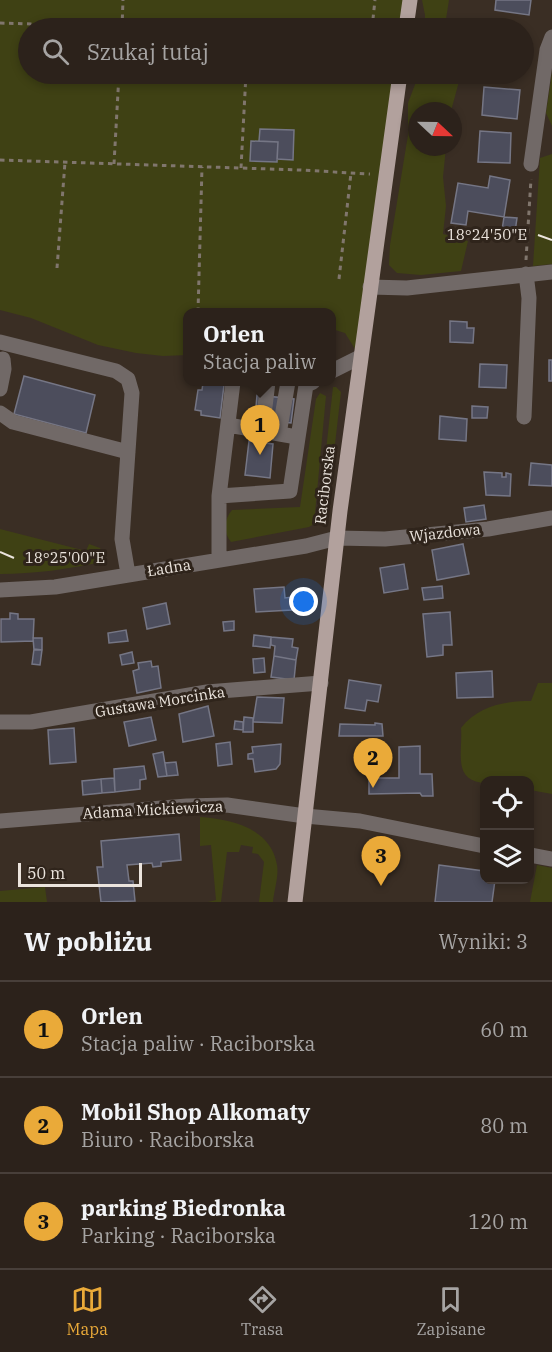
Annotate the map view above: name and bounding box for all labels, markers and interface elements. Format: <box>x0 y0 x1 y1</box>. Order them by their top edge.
search box <box>18 18 534 84</box>
icon: search <box>39 35 72 68</box>
text: Szukaj tutaj <box>87 37 209 66</box>
north arrow <box>408 102 462 156</box>
text: 18°24'50"E <box>447 225 527 244</box>
popup <box>183 308 336 386</box>
text: Orlen <box>203 319 265 348</box>
text: Stacja paliw <box>203 348 316 375</box>
pin: 1 <box>240 406 280 455</box>
street label: Raciborska <box>310 444 339 525</box>
street label: Wjazdowa <box>408 519 482 546</box>
text: 18°25'00"E <box>25 548 105 567</box>
street label: Ładna <box>146 555 192 580</box>
your location <box>289 587 318 616</box>
street label: Gustawa Morcinka <box>94 682 226 721</box>
pin: 2 <box>354 738 392 788</box>
map controls <box>480 776 534 884</box>
button: locate <box>480 776 534 830</box>
street label: Adama Mickiewicza <box>82 796 224 823</box>
button: layers <box>480 830 534 884</box>
pin: 3 <box>362 836 400 886</box>
scale bar <box>18 860 142 888</box>
text: 50 m <box>27 863 65 883</box>
text: W pobliżu <box>24 924 152 958</box>
text: Wyniki: 3 <box>439 928 528 955</box>
text: Orlen <box>81 1001 143 1030</box>
text: 1 <box>38 1016 50 1043</box>
text: 60 m <box>480 1016 528 1043</box>
text: Stacja paliw · Raciborska <box>81 1030 315 1057</box>
text: Mobil Shop Alkomaty <box>81 1097 310 1126</box>
text: 2 <box>38 1112 50 1139</box>
text: 80 m <box>480 1112 528 1139</box>
text: Biuro · Raciborska <box>81 1126 255 1153</box>
text: parking Biedronka <box>81 1193 286 1222</box>
text: 3 <box>38 1208 50 1235</box>
text: 120 m <box>468 1208 528 1235</box>
text: Parking · Raciborska <box>81 1222 276 1249</box>
tab: Mapa <box>66 1283 108 1339</box>
tab: Trasa <box>241 1283 283 1339</box>
tab: Zapisane <box>416 1283 486 1339</box>

